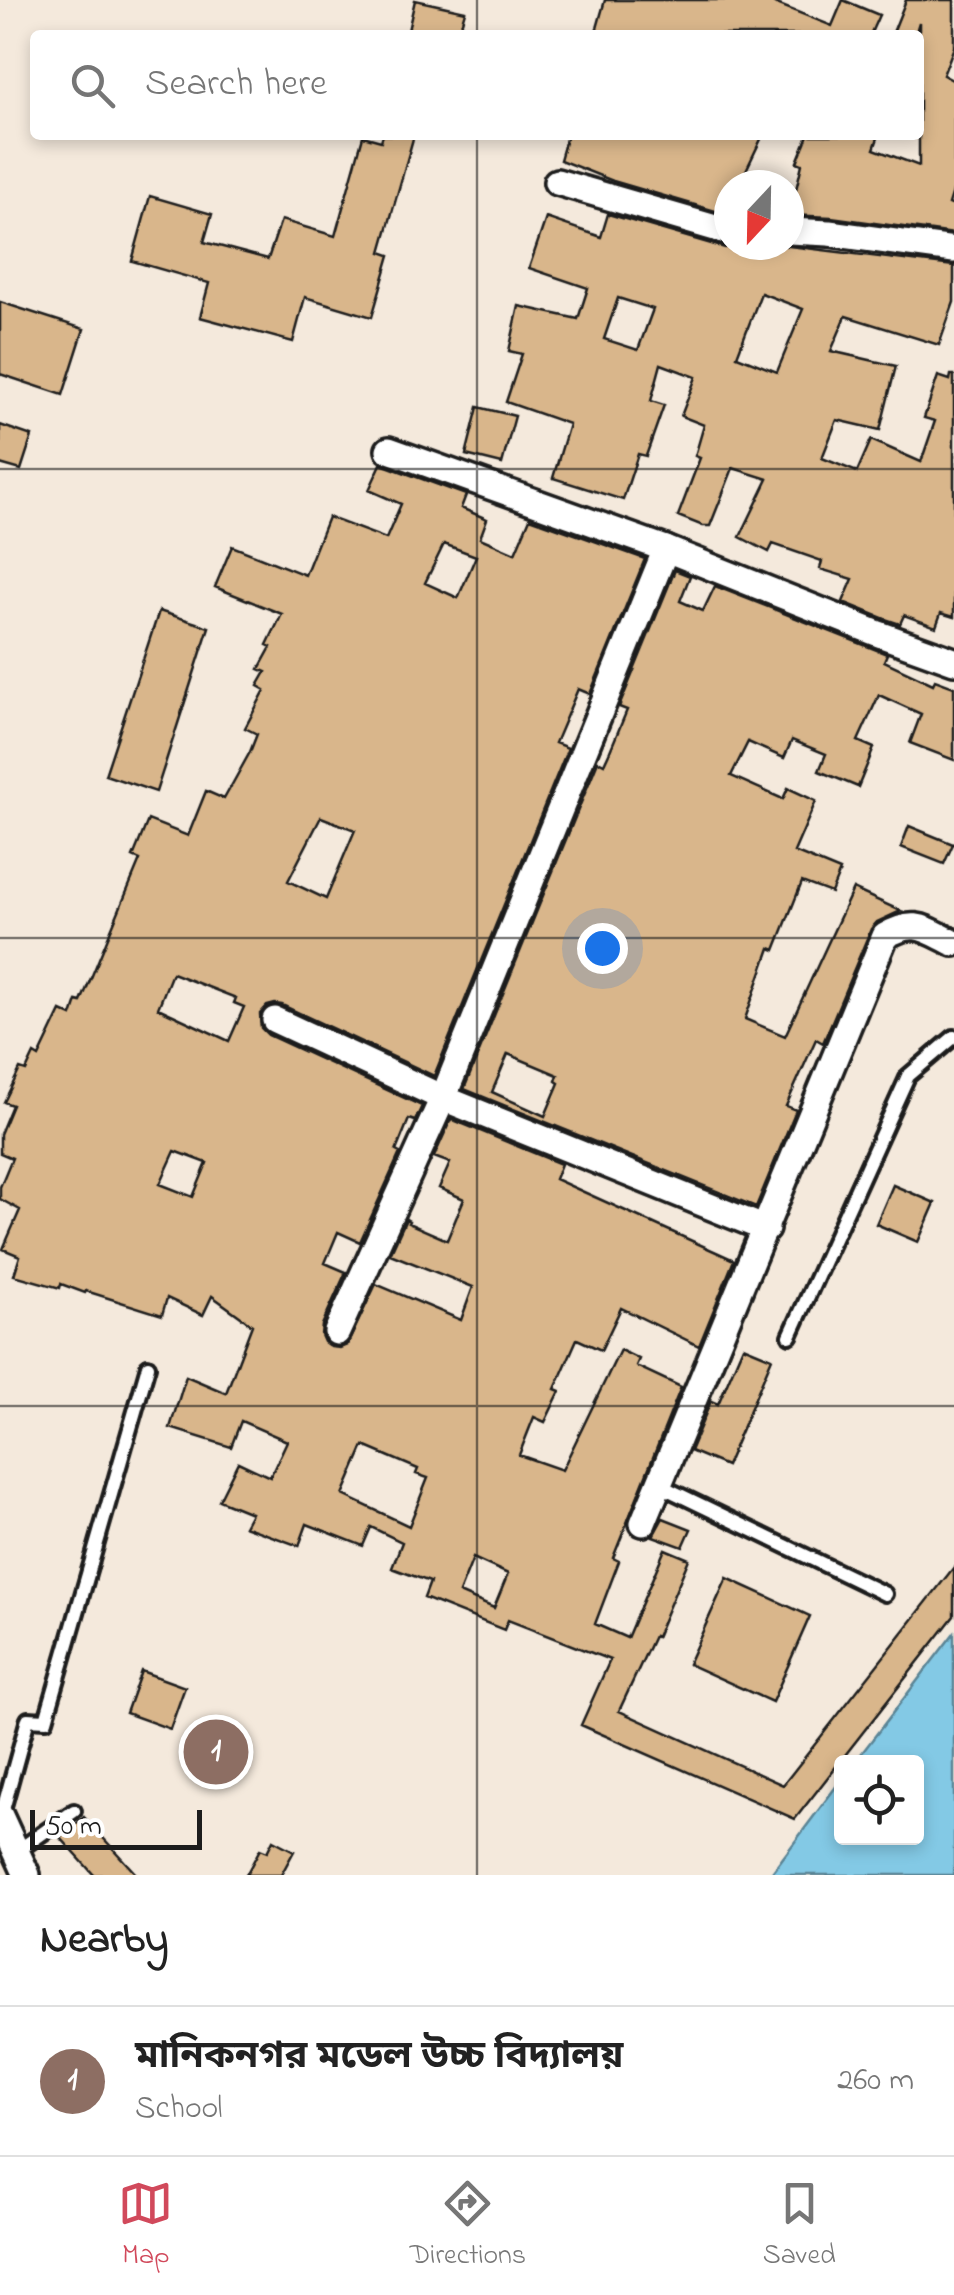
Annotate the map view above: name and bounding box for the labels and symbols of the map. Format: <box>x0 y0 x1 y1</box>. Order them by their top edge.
north arrow <box>714 170 804 260</box>
your location <box>577 923 628 974</box>
pin: 1 <box>184 1714 248 1790</box>
scale bar <box>30 1805 202 1850</box>

